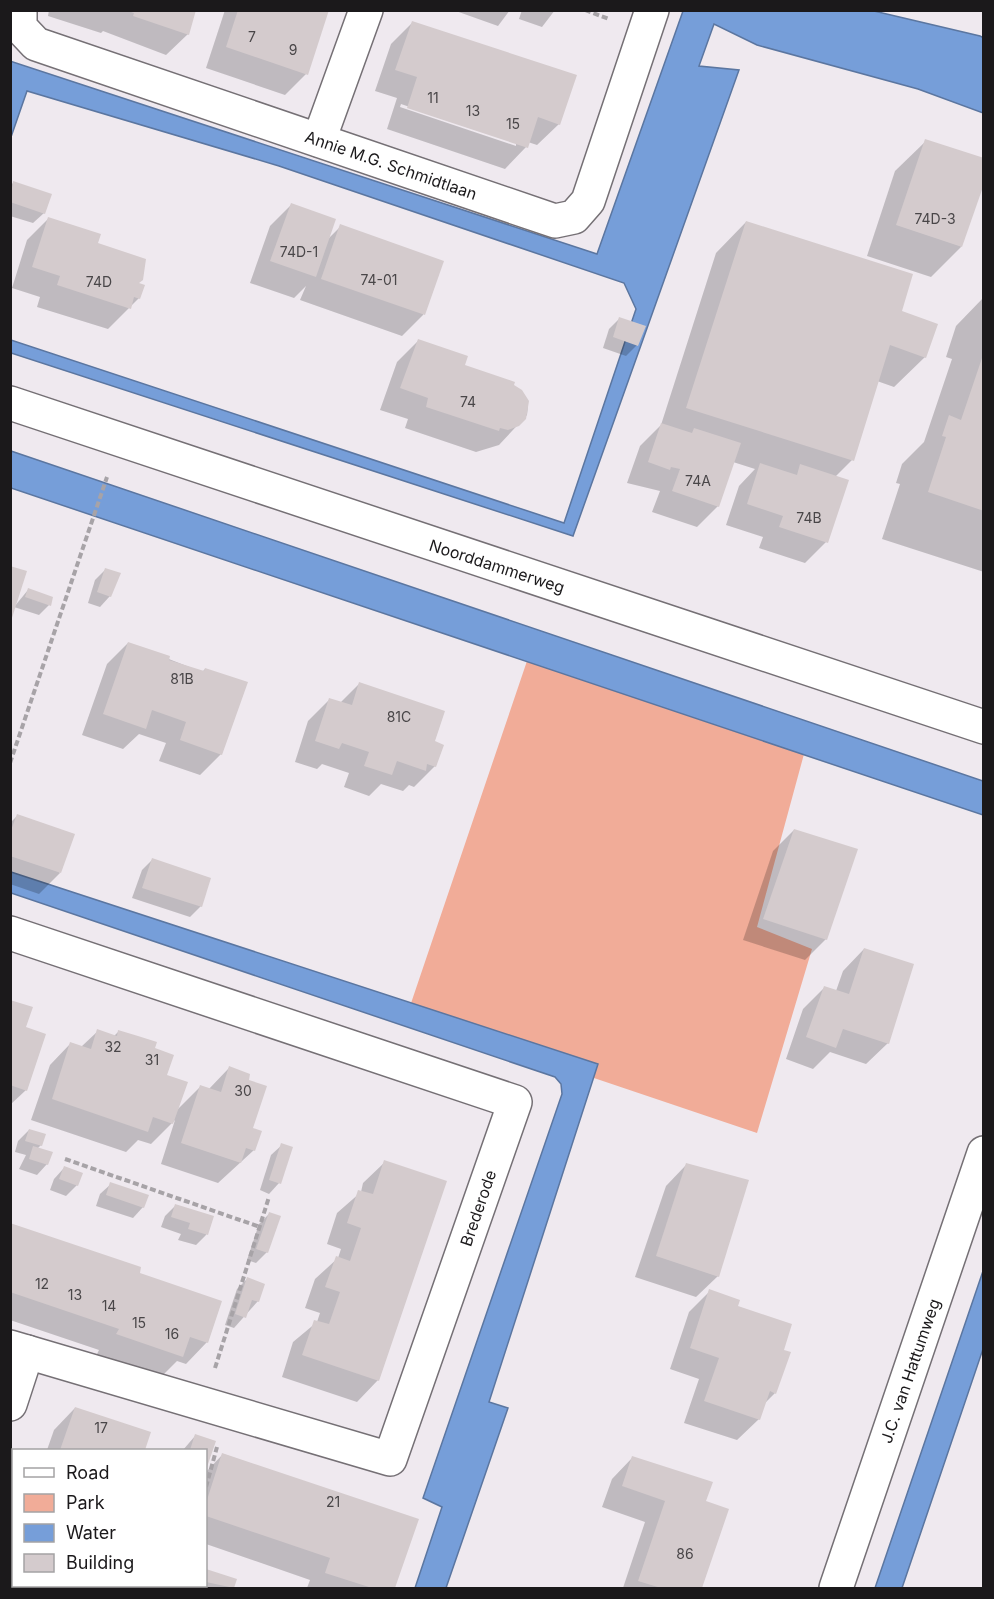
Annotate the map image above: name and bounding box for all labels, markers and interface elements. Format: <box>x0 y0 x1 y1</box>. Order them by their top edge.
house number: 7 <box>248 28 256 45</box>
house number: 9 <box>289 41 297 58</box>
house number: 11 <box>427 89 439 106</box>
house number: 13 <box>466 102 480 119</box>
house number: 15 <box>506 115 520 132</box>
street label: Annie M.G. Schmidtlaan <box>302 126 480 204</box>
house number: 74D-3 <box>914 210 956 227</box>
house number: 74D-1 <box>280 243 318 260</box>
house number: 74-01 <box>360 271 398 288</box>
house number: 74D <box>86 273 112 290</box>
house number: 74 <box>460 393 476 410</box>
house number: 74A <box>685 472 711 489</box>
house number: 74B <box>796 509 822 526</box>
street label: Noorddammerweg <box>427 535 567 597</box>
house number: 81B <box>170 670 194 687</box>
house number: 81C <box>387 708 411 725</box>
house number: 32 <box>104 1038 122 1055</box>
house number: 31 <box>145 1051 159 1068</box>
house number: 30 <box>234 1082 252 1099</box>
street label: Brederode <box>456 1167 500 1249</box>
house number: 12 <box>35 1275 49 1292</box>
house number: 13 <box>68 1286 82 1303</box>
street label: J.C. van Hattumweg <box>876 1296 944 1446</box>
house number: 14 <box>102 1297 116 1314</box>
house number: 15 <box>132 1314 146 1331</box>
house number: 16 <box>165 1325 179 1342</box>
house number: 17 <box>94 1419 108 1436</box>
legend <box>12 1449 207 1587</box>
text: Road <box>66 1462 109 1483</box>
text: Park <box>66 1492 105 1513</box>
house number: 21 <box>326 1493 340 1510</box>
text: Water <box>66 1522 116 1543</box>
house number: 86 <box>676 1545 694 1562</box>
text: Building <box>66 1552 134 1573</box>

